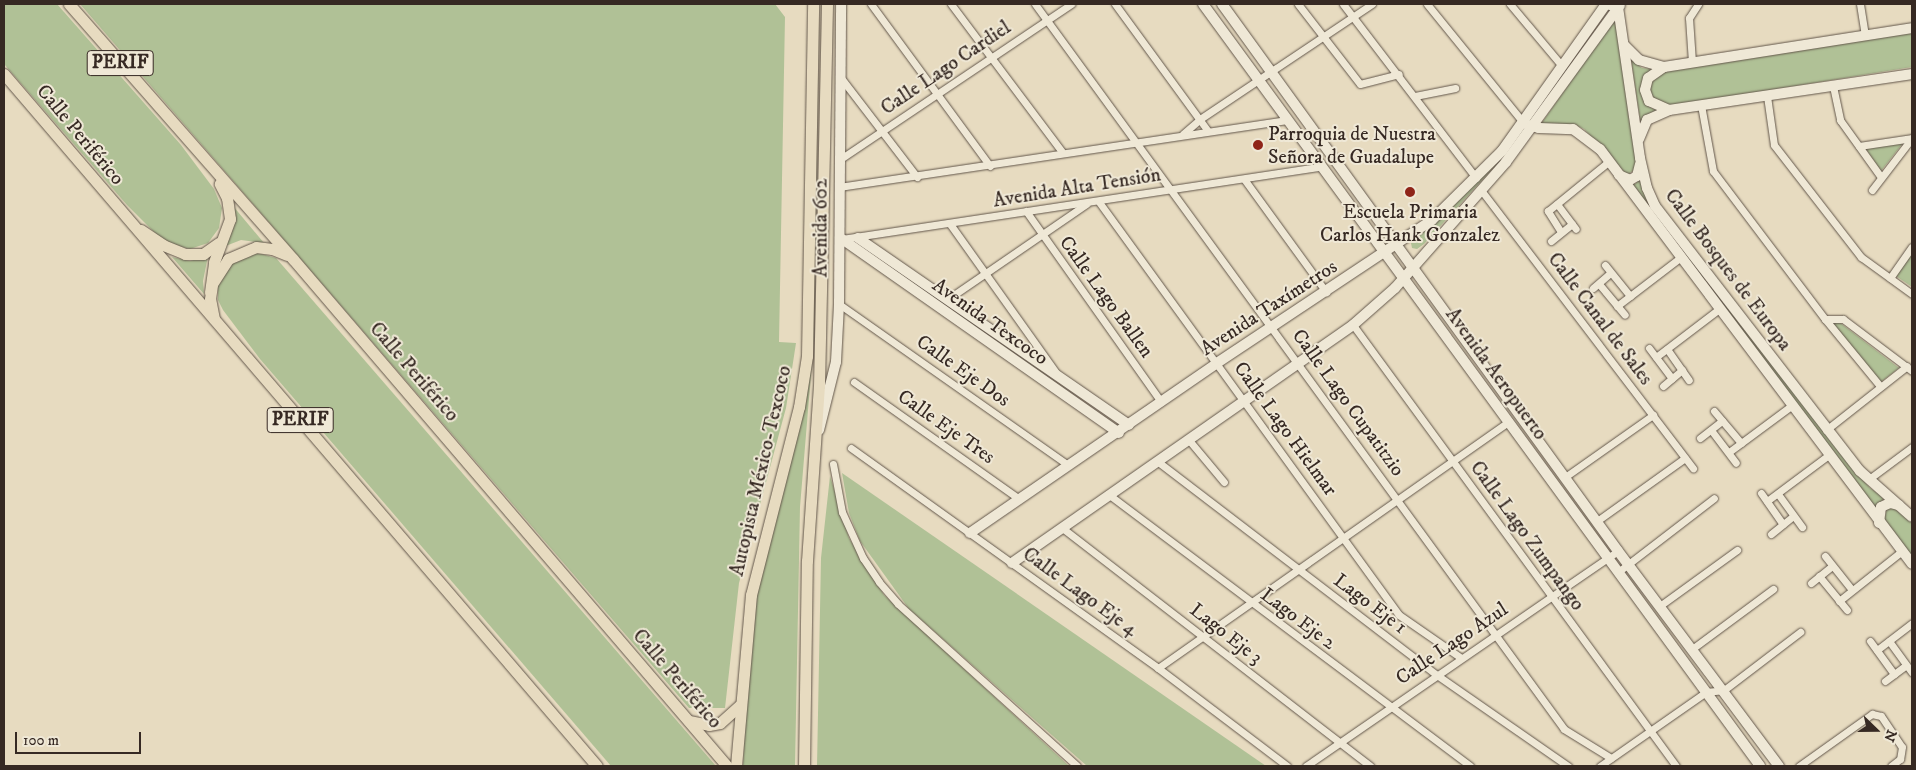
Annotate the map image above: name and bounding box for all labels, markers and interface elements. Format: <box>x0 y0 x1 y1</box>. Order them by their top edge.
street label: Calle Lago Cardiel <box>876 16 1016 120</box>
road number: PERIF <box>86 46 154 80</box>
street label: Calle Periférico <box>31 80 129 190</box>
place label: Parroquia de Nuestra Señora de Guadalupe <box>1268 122 1436 169</box>
marker: Parroquia de Nuestra Señora de Guadalupe <box>1252 139 1264 151</box>
street label: Avenida Alta Tensión <box>991 163 1163 213</box>
street label: Avenida 602 <box>809 179 833 277</box>
street label: Calle Bosques de Europa <box>1659 184 1797 356</box>
marker: Escuela Primaria Carlos Hank Gonzalez <box>1404 186 1416 198</box>
place label: Escuela Primaria Carlos Hank Gonzalez <box>1320 200 1500 247</box>
street label: Calle Lago Ballen <box>1054 231 1158 363</box>
street label: Calle Canal de Sales <box>1542 248 1658 390</box>
street label: Avenida Taxímetros <box>1196 255 1342 361</box>
street label: Avenida Texcoco <box>928 273 1052 371</box>
street label: Avenida Aeropuerto <box>1440 303 1552 445</box>
street label: Calle Periférico <box>364 317 464 427</box>
street label: Calle Lago Cupatitzio <box>1287 325 1409 481</box>
street label: Calle Eje Dos <box>911 330 1015 412</box>
street label: Calle Lago Hielmar <box>1228 357 1342 501</box>
street label: Autopista México-Texcoco <box>725 364 797 578</box>
street label: Calle Eje Tres <box>893 385 999 469</box>
road number: PERIF <box>266 404 334 436</box>
street label: Calle Lago Zumpango <box>1465 457 1589 615</box>
street label: Calle Lago Eje 4 <box>1018 542 1142 642</box>
street label: Lago Eje 1 <box>1329 569 1411 639</box>
street label: Lago Eje 2 <box>1256 583 1340 655</box>
street label: Lago Eje 3 <box>1185 598 1267 670</box>
street label: Calle Lago Azul <box>1391 598 1513 690</box>
street label: Calle Periférico <box>627 624 727 734</box>
north arrow <box>1851 705 1901 755</box>
scale bar <box>18 722 144 754</box>
text: N <box>1879 727 1900 744</box>
text: 100 m <box>23 731 59 750</box>

